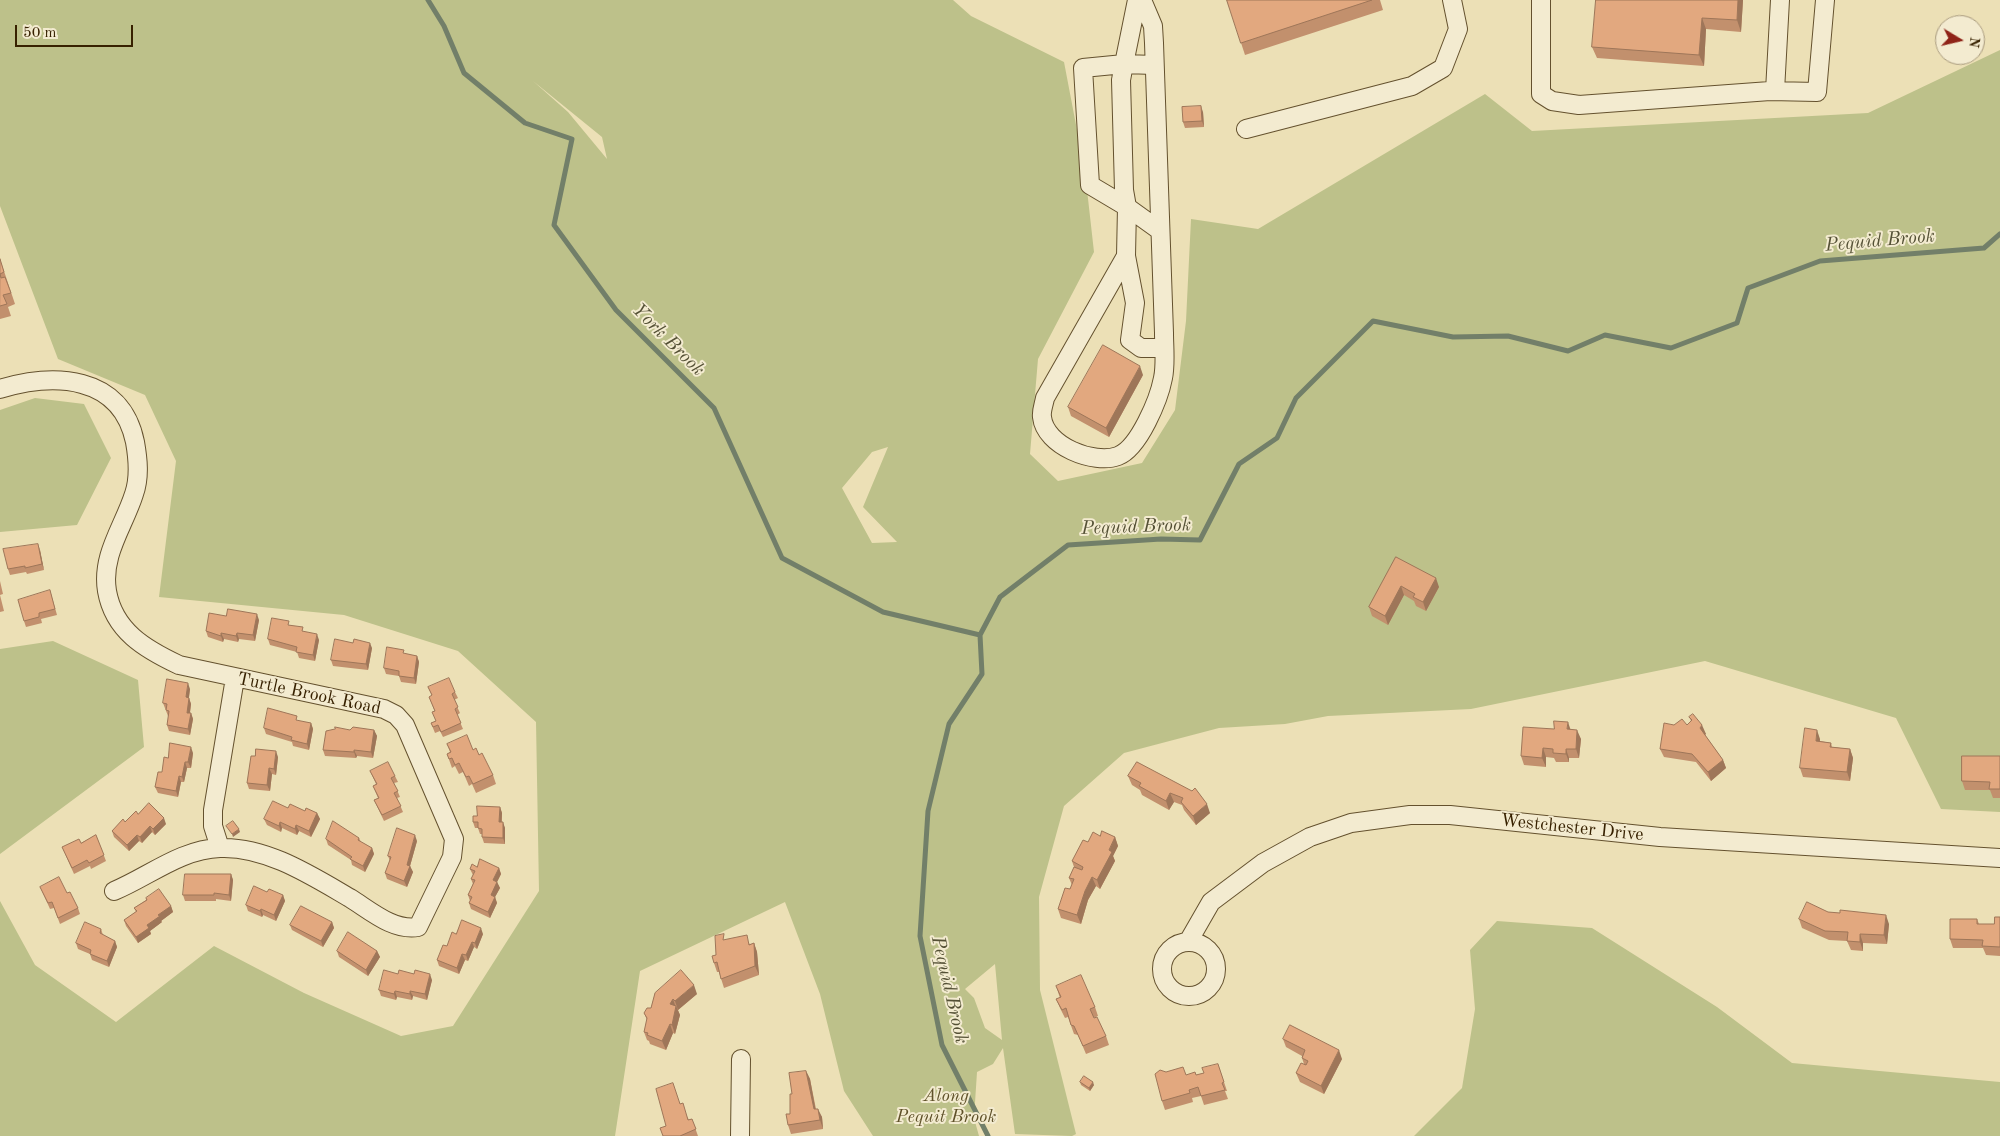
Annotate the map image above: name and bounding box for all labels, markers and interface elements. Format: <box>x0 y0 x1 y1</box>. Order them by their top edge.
scale bar <box>18 15 135 47</box>
north arrow <box>1935 15 1985 65</box>
text: 50 m <box>23 26 57 41</box>
text: N <box>1966 36 1982 49</box>
water label: Pequid Brook <box>1824 225 1936 257</box>
water label: York Brook <box>627 299 709 381</box>
water label: Pequid Brook <box>1081 514 1191 540</box>
street label: Turtle Brook Road <box>235 668 383 720</box>
street label: Westchester Drive <box>1499 810 1645 846</box>
water label: Pequid Brook <box>926 934 972 1046</box>
park label: Along Pequit Brook <box>896 1085 996 1128</box>

